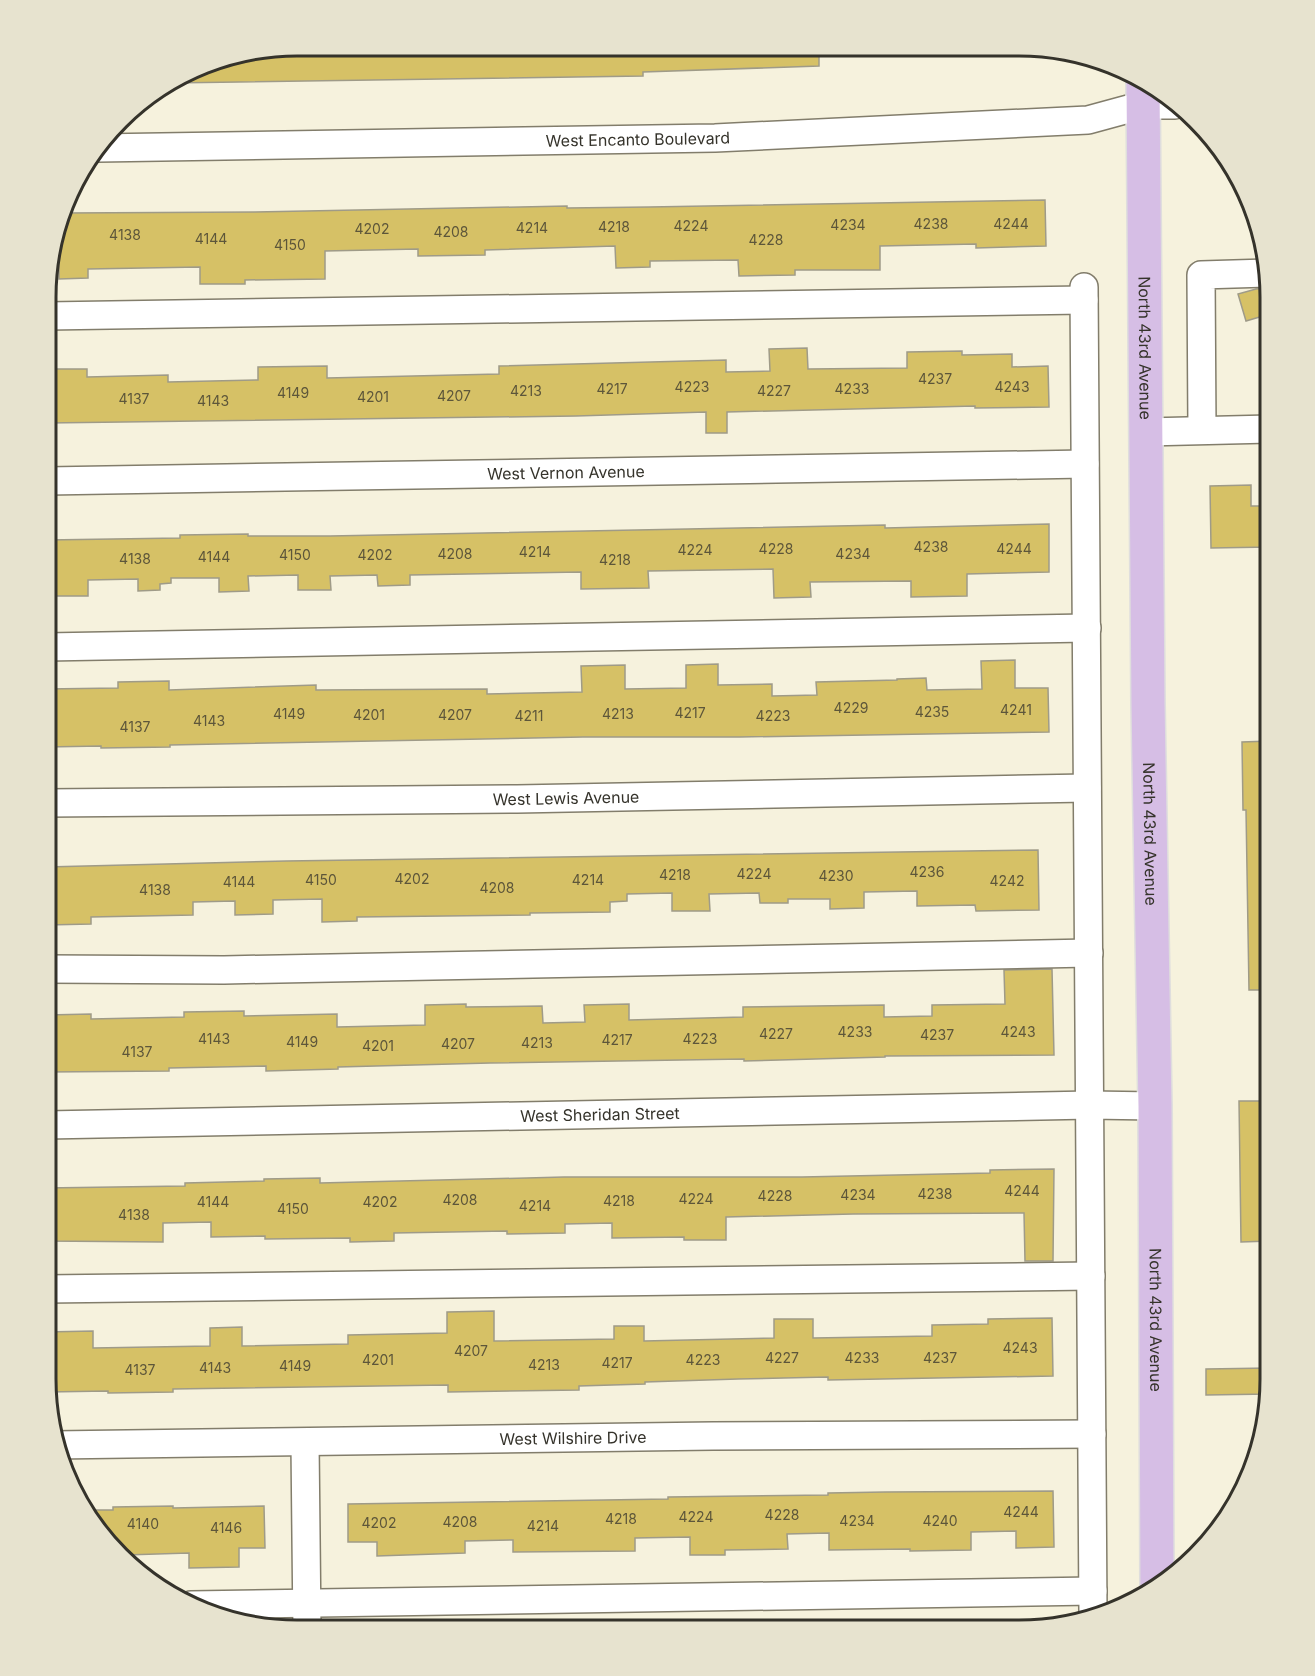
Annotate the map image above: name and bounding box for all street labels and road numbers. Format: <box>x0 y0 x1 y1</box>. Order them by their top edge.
street label: West Encanto Boulevard <box>546 127 731 151</box>
street label: North 43rd Avenue <box>1135 276 1156 420</box>
street label: West Vernon Avenue <box>487 461 645 484</box>
street label: North 43rd Avenue <box>1139 762 1162 906</box>
street label: West Lewis Avenue <box>493 787 640 809</box>
street label: West Sheridan Street <box>520 1103 680 1126</box>
street label: North 43rd Avenue <box>1146 1248 1166 1392</box>
street label: West Wilshire Drive <box>499 1427 647 1449</box>

